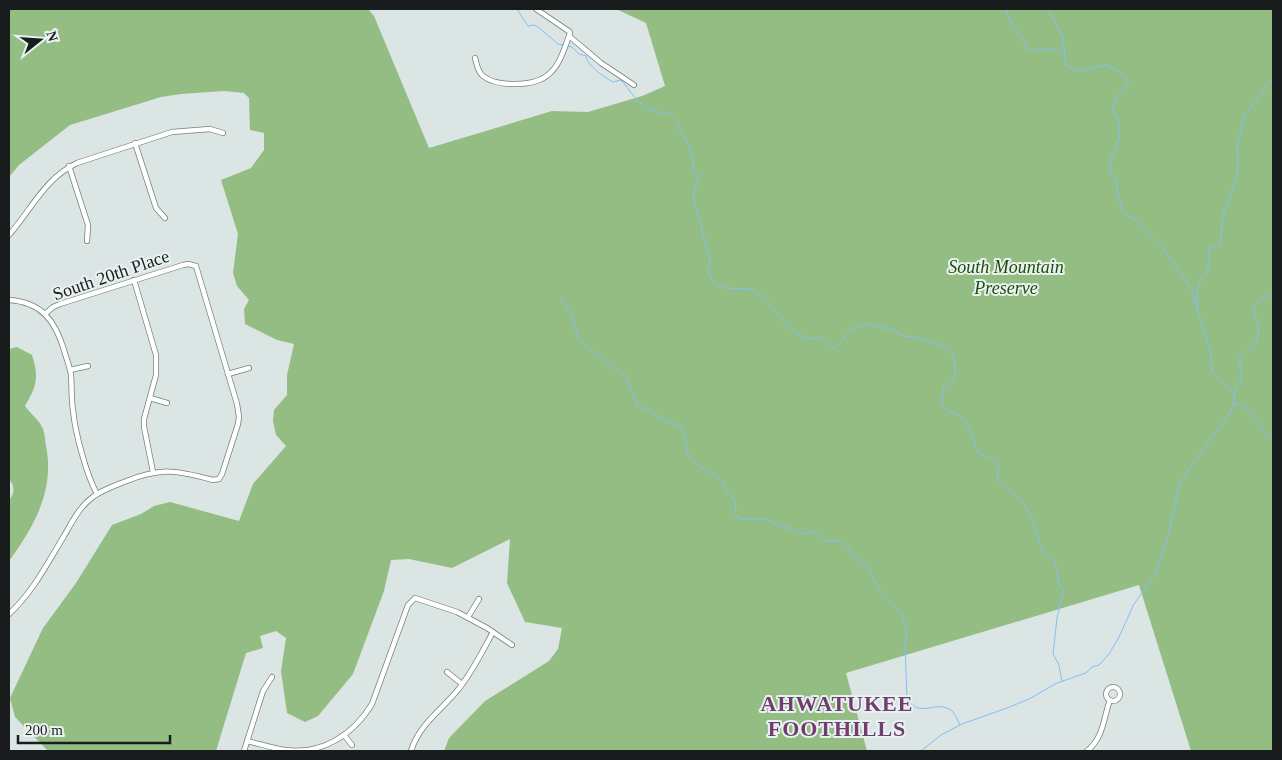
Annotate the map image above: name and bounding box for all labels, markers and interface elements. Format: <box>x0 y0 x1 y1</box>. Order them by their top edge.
north arrow <box>15 15 65 65</box>
text: N <box>43 29 61 43</box>
street label: South 20th Place <box>50 246 172 304</box>
park label: South Mountain Preserve <box>948 257 1064 298</box>
district label: AHWATUKEE FOOTHILLS <box>761 691 913 741</box>
scale bar <box>18 712 170 744</box>
text: 200 m <box>25 722 63 738</box>

